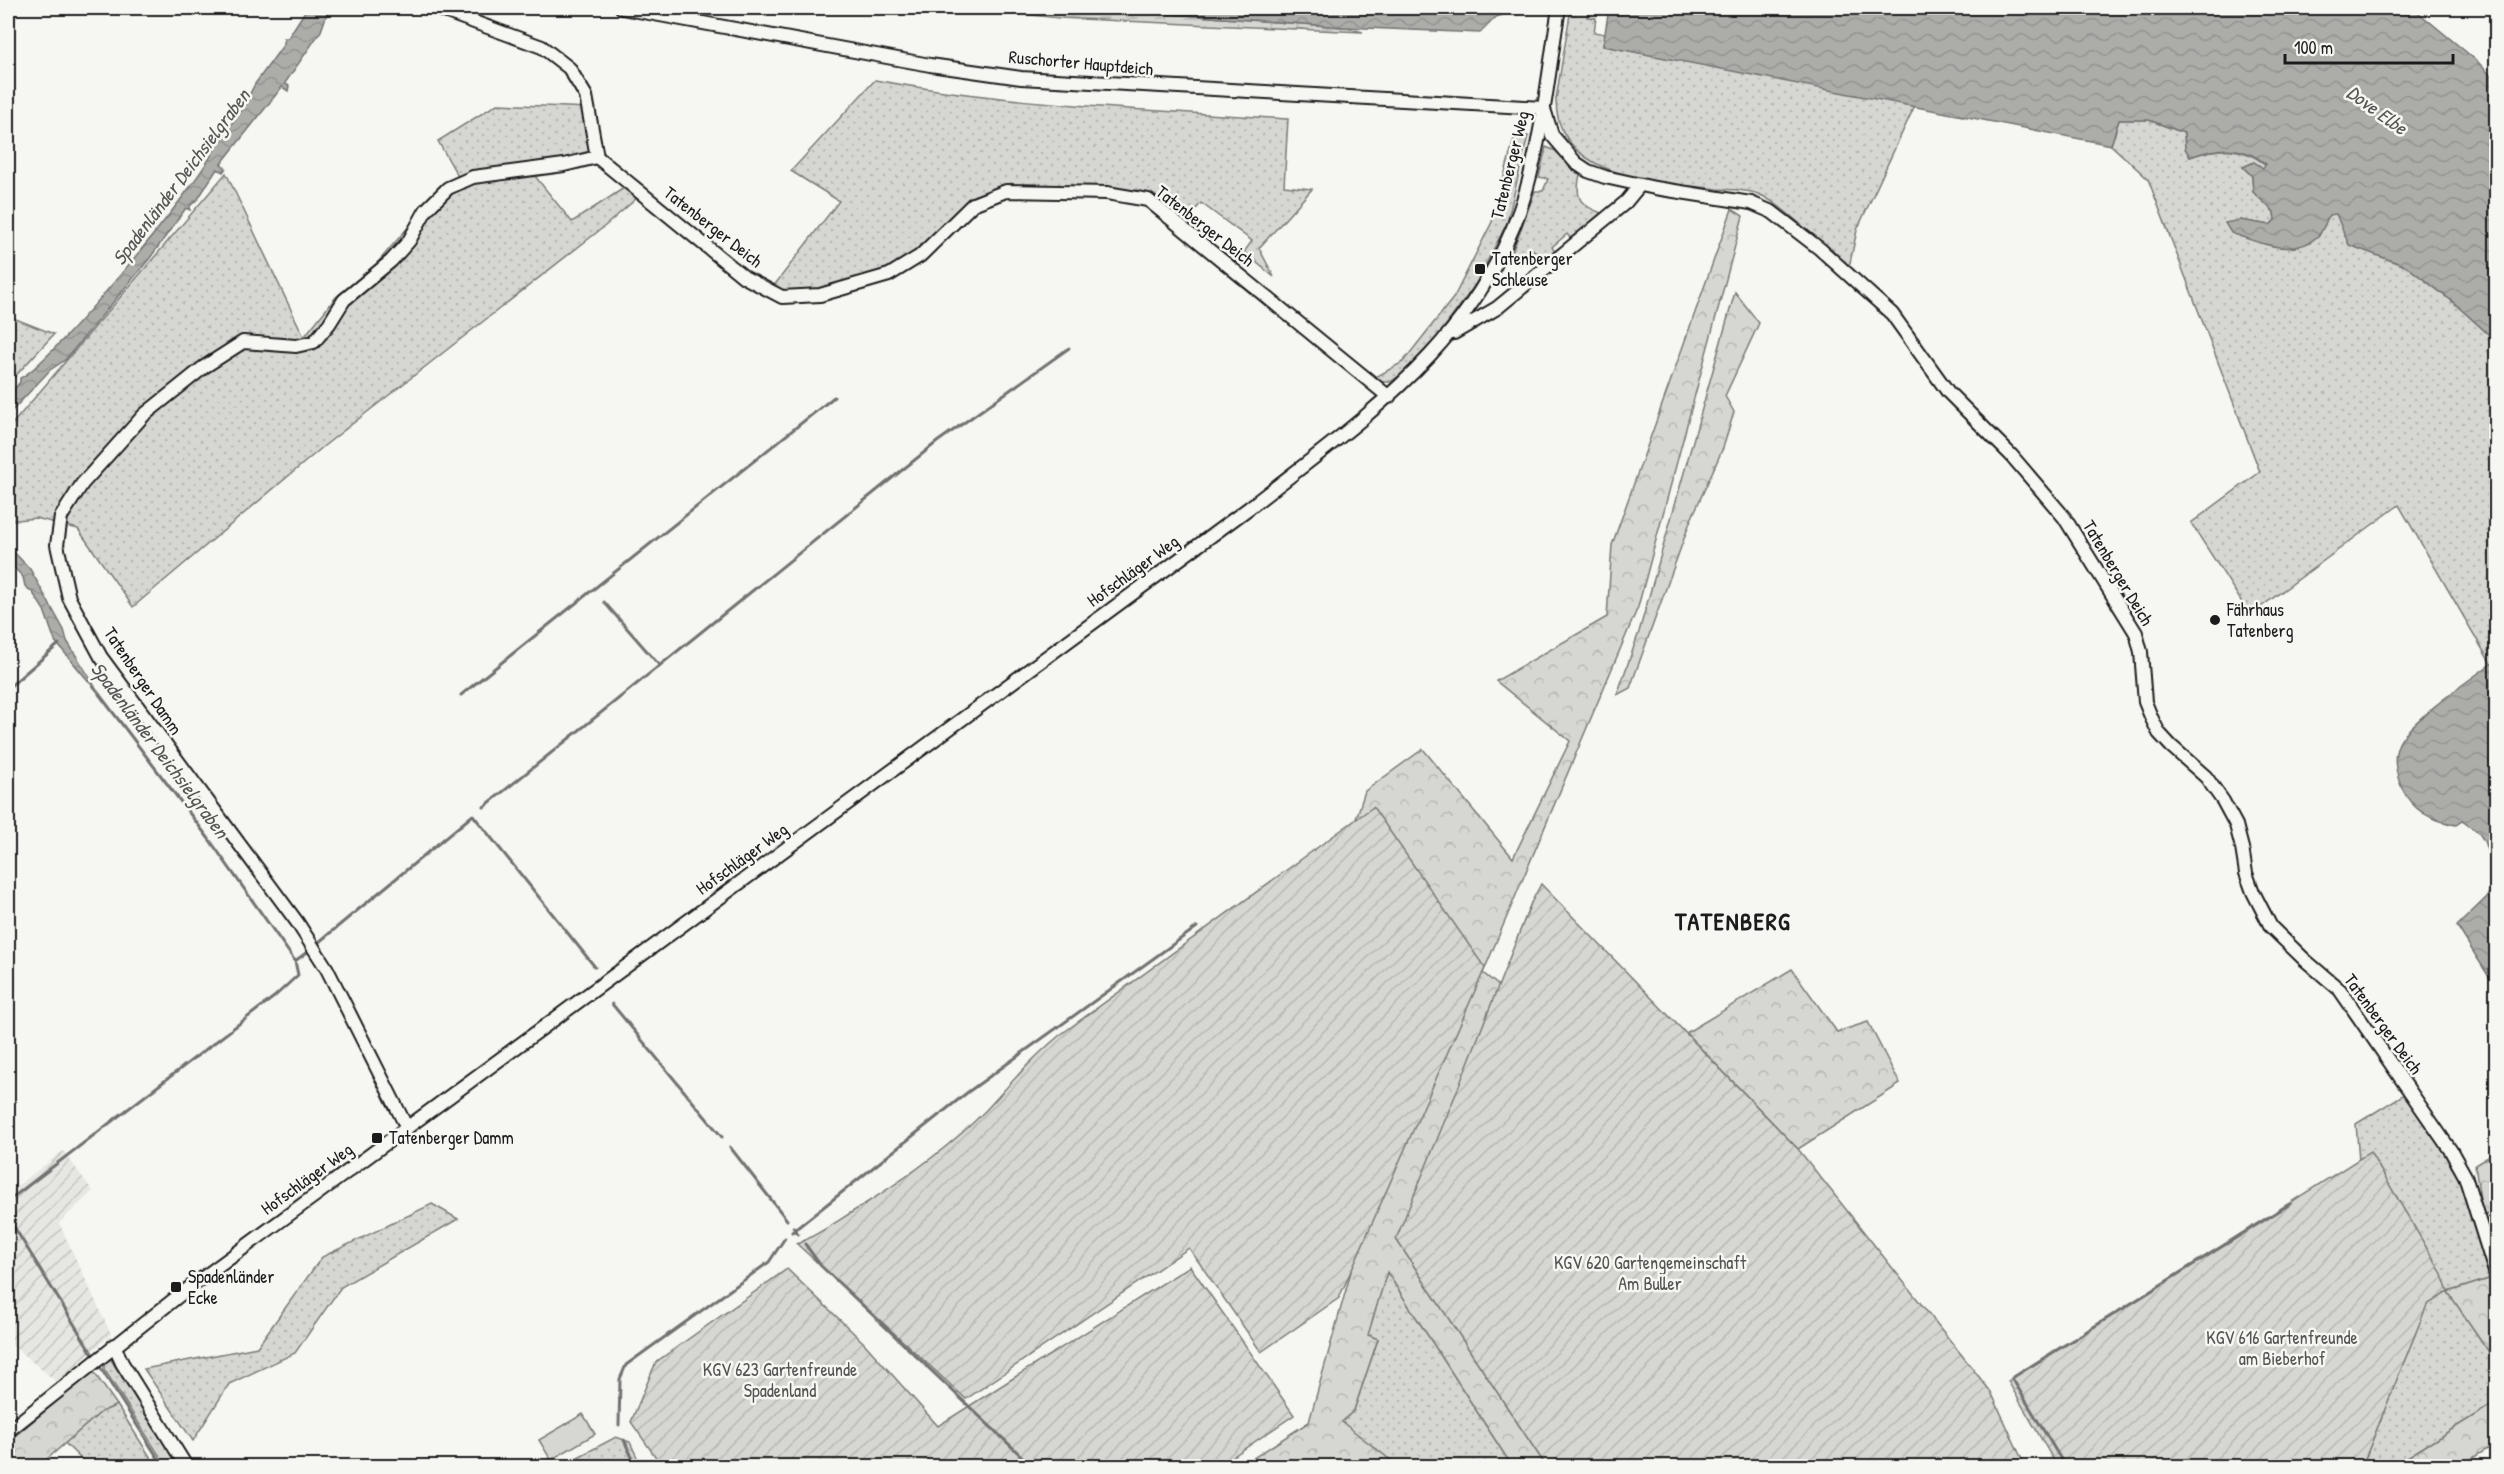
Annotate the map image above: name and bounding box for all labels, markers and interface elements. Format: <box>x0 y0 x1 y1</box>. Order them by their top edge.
scale bar <box>2285 27 2453 65</box>
text: 100 m <box>2294 35 2333 60</box>
street label: Ruschorter Hauptdeich <box>1008 44 1155 81</box>
water label: Dove Elbe <box>2342 79 2414 141</box>
water label: Spadenländer Deichsielgraben <box>105 82 258 271</box>
street label: Tatenberger Weg <box>1484 108 1535 222</box>
street label: Tatenberger Deich <box>1151 179 1260 272</box>
street label: Tatenberger Deich <box>659 180 768 273</box>
place label: Tatenberger Schleuse <box>1492 246 1573 292</box>
marker: Tatenberger Schleuse <box>1473 262 1487 276</box>
street label: Tatenberger Deich <box>2077 515 2160 631</box>
street label: Hofschläger Weg <box>1082 529 1184 612</box>
place label: Fährhaus Tatenberg <box>2226 597 2294 643</box>
marker: Fährhaus Tatenberg <box>2208 613 2222 627</box>
street label: Tatenberger Damm <box>98 622 189 739</box>
water label: Spadenländer Deichsielgraben <box>84 656 237 845</box>
street label: Hofschläger Weg <box>691 817 793 900</box>
district label: TATENBERG <box>1674 905 1791 937</box>
street label: Tatenberger Deich <box>2338 968 2429 1080</box>
place label: Tatenberger Damm <box>389 1125 514 1150</box>
marker: Tatenberger Damm <box>370 1131 384 1145</box>
street label: Hofschläger Weg <box>256 1137 358 1220</box>
park label: KGV 620 Gartengemeinschaft Am Buller <box>1554 1250 1747 1296</box>
place label: Spadenländer Ecke <box>188 1264 275 1310</box>
marker: Spadenländer Ecke <box>169 1280 183 1294</box>
park label: KGV 616 Gartenfreunde am Bieberhof <box>2206 1325 2358 1371</box>
park label: KGV 623 Gartenfreunde Spadenland <box>703 1357 857 1403</box>

